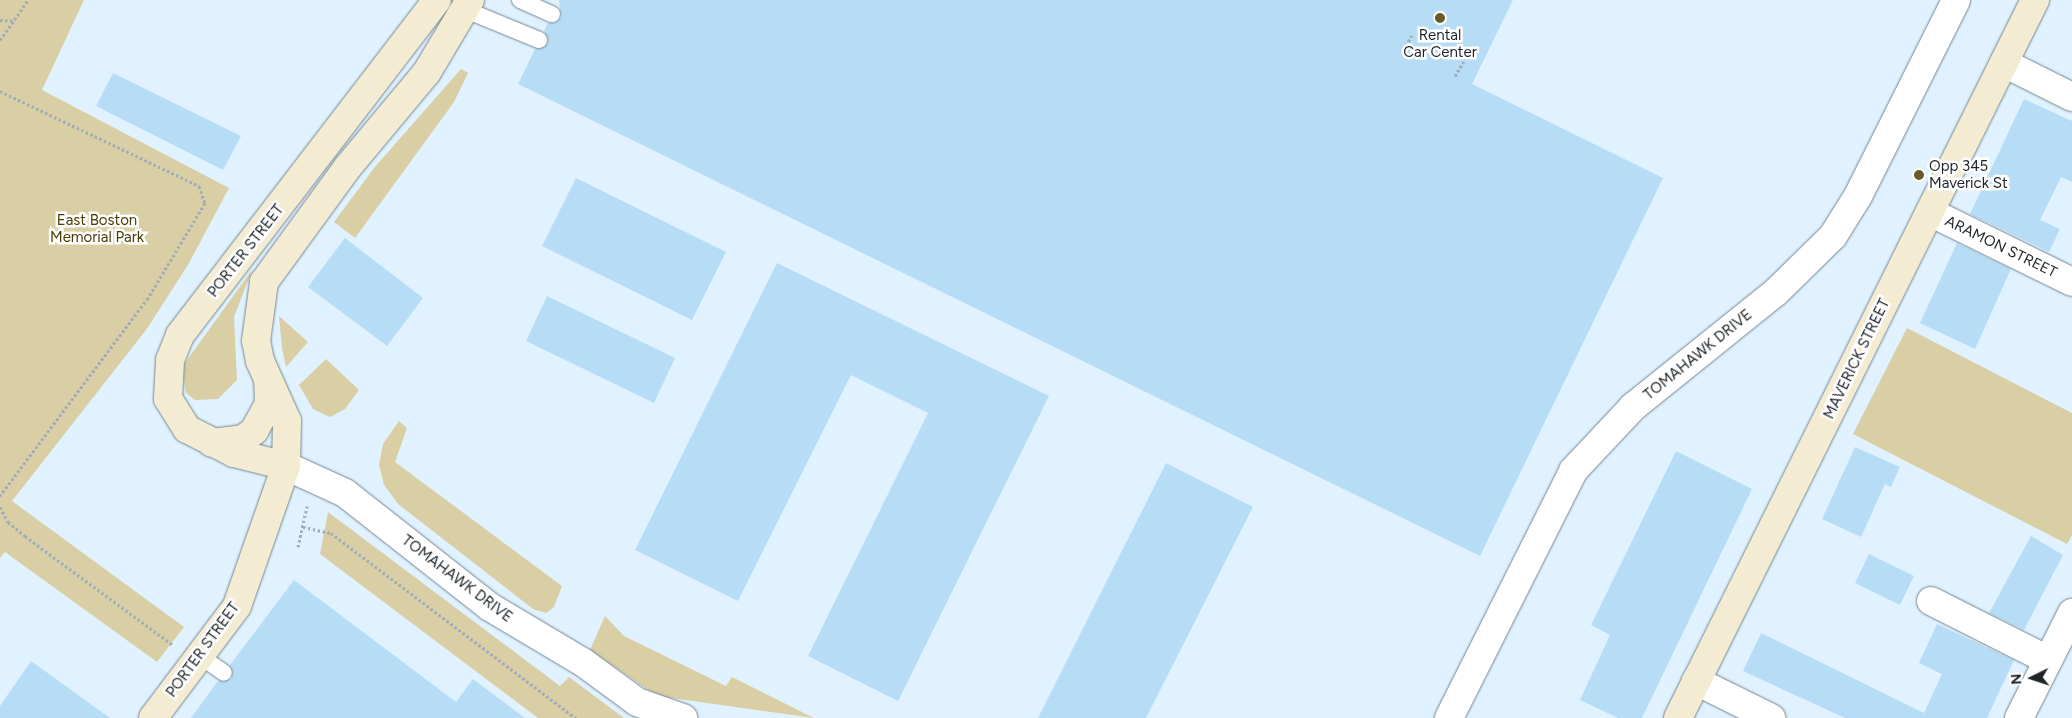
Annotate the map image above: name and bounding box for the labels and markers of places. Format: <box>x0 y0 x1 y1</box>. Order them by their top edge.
marker: Rental Car Center <box>1434 12 1446 24</box>
place label: Rental Car Center <box>1403 26 1477 61</box>
place label: Opp 345 Maverick St <box>1929 157 2008 192</box>
marker: Opp 345 Maverick St <box>1913 169 1925 181</box>

